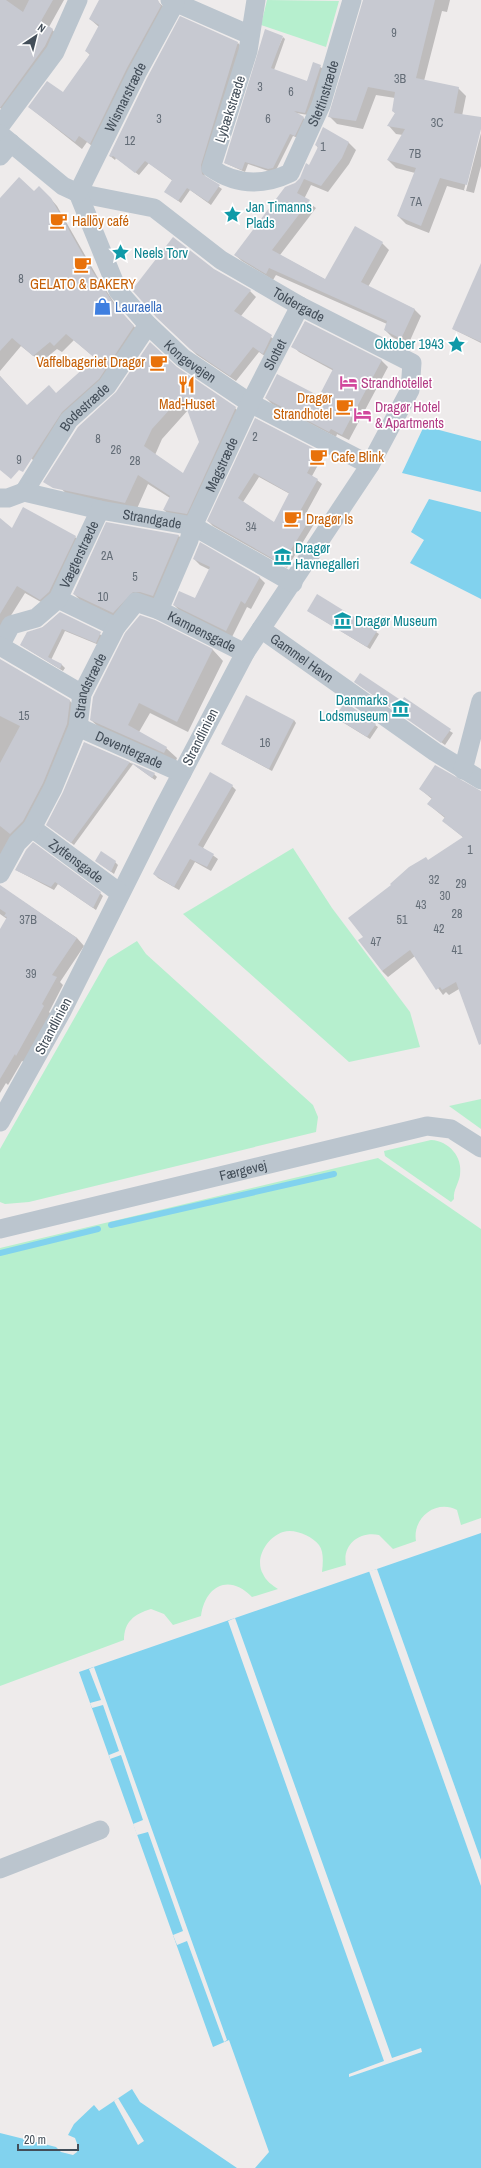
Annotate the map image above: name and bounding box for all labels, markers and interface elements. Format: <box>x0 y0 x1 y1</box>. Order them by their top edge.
north arrow <box>16 16 56 56</box>
text: N <box>35 20 48 35</box>
house number: 9 <box>391 25 397 41</box>
street label: Stettinstræde <box>303 58 343 129</box>
street label: Wismarstræde <box>101 59 150 135</box>
house number: 3B <box>394 71 406 87</box>
street label: Lybækstræde <box>211 73 249 145</box>
house number: 3 <box>257 79 263 95</box>
house number: 6 <box>288 84 294 100</box>
house number: 3 <box>156 111 162 127</box>
house number: 6 <box>265 111 271 127</box>
house number: 3C <box>431 115 443 131</box>
house number: 12 <box>125 133 135 149</box>
house number: 1 <box>320 139 326 155</box>
house number: 7B <box>409 146 421 162</box>
house number: 7A <box>410 194 422 210</box>
place label: Jan Timanns Plads <box>246 198 312 232</box>
place icon: Jan Timanns Plads <box>223 205 243 225</box>
cafe icon: Hallöy café <box>49 211 69 231</box>
place label: Hallöy café <box>72 212 129 230</box>
place icon: Neels Torv <box>111 243 131 263</box>
place label: Neels Torv <box>134 244 188 262</box>
cafe icon: GELATO & BAKERY <box>73 254 93 274</box>
house number: 8 <box>18 271 24 287</box>
place label: GELATO & BAKERY <box>30 275 136 293</box>
street label: Toldergade <box>269 283 328 326</box>
shop icon: Lauraella <box>92 297 112 317</box>
place label: Lauraella <box>115 298 163 316</box>
place icon: Oktober 1943 <box>447 334 467 354</box>
place label: Oktober 1943 <box>374 335 444 353</box>
street label: Kongevejen <box>160 336 220 387</box>
street label: Slottet <box>259 336 290 373</box>
cafe icon: Vaffelbageriet Dragør <box>148 352 168 372</box>
place label: Vaffelbageriet Dragør <box>36 353 145 371</box>
hotel icon: Strandhotellet <box>338 373 358 393</box>
restaurant icon: Mad-Huset <box>177 374 197 394</box>
place label: Strandhotellet <box>361 374 432 392</box>
street label: Bodestræde <box>55 379 113 434</box>
place label: Dragør Strandhotel <box>273 389 332 423</box>
place label: Mad-Huset <box>159 395 215 413</box>
cafe icon: Dragør Strandhotel <box>335 396 355 416</box>
place label: Dragør Hotel & Apartments <box>375 398 444 432</box>
hotel icon: Dragør Hotel & Apartments <box>352 405 372 425</box>
house number: 2 <box>252 429 258 445</box>
house number: 8 <box>95 431 101 447</box>
street label: Magstræde <box>201 434 242 495</box>
house number: 26 <box>111 442 121 458</box>
cafe icon: Cafe Blink <box>308 447 328 467</box>
place label: Cafe Blink <box>331 448 384 466</box>
house number: 9 <box>16 452 22 468</box>
house number: 28 <box>130 453 140 469</box>
street label: Strandgade <box>121 505 183 533</box>
cafe icon: Dragør Is <box>283 509 303 529</box>
place label: Dragør Is <box>306 510 353 528</box>
street label: Vægterstræde <box>55 518 103 591</box>
house number: 34 <box>246 519 257 535</box>
place label: Dragør Havnegalleri <box>295 539 359 573</box>
museum icon: Dragør Havnegalleri <box>272 546 292 566</box>
house number: 2A <box>101 548 113 564</box>
house number: 5 <box>132 569 138 585</box>
house number: 10 <box>98 589 108 605</box>
street label: Kampensgade <box>165 607 239 656</box>
museum icon: Dragør Museum <box>332 611 352 631</box>
place label: Dragør Museum <box>355 612 437 630</box>
street label: Gammel Havn <box>267 629 337 686</box>
street label: Strandstræde <box>70 650 110 720</box>
place label: Danmarks Lodsmuseum <box>319 691 388 725</box>
museum icon: Danmarks Lodsmuseum <box>391 698 411 718</box>
street label: Strandlinien <box>178 705 222 769</box>
house number: 15 <box>19 708 30 724</box>
street label: Deventergade <box>93 727 166 772</box>
house number: 16 <box>260 735 270 751</box>
street label: Zytfensgade <box>45 835 107 887</box>
house number: 1 <box>467 842 473 858</box>
house number: 32 <box>429 872 439 888</box>
house number: 29 <box>456 876 466 892</box>
house number: 30 <box>440 888 450 904</box>
house number: 43 <box>416 897 426 913</box>
house number: 28 <box>452 906 462 922</box>
house number: 37B <box>19 912 37 928</box>
house number: 51 <box>397 912 408 928</box>
house number: 42 <box>434 921 444 937</box>
house number: 47 <box>371 934 382 950</box>
house number: 41 <box>452 942 463 958</box>
house number: 39 <box>26 966 36 982</box>
street label: Strandlinien <box>31 994 75 1058</box>
street label: Færgevej <box>218 1156 268 1185</box>
scale bar <box>18 2126 78 2152</box>
text: 20 m <box>24 2132 46 2148</box>

